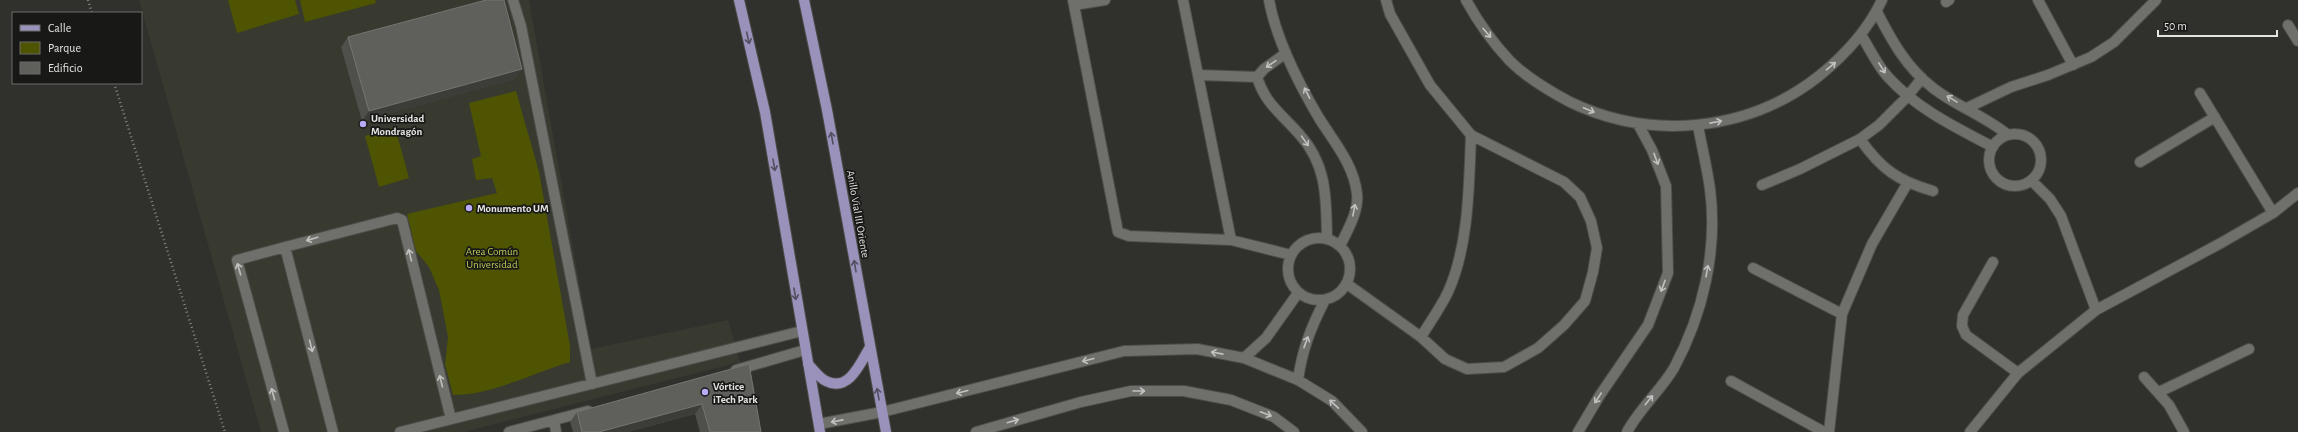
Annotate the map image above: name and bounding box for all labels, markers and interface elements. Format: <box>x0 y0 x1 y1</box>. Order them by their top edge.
legend <box>12 12 142 84</box>
scale bar <box>2158 12 2277 38</box>
text: 50 m <box>2164 20 2187 32</box>
text: Calle <box>48 22 71 34</box>
one-way arrow <box>1482 28 1491 38</box>
one-way arrow <box>745 31 752 44</box>
text: Parque <box>48 42 81 54</box>
one-way arrow <box>1266 60 1277 68</box>
one-way arrow <box>1826 61 1837 70</box>
text: Edificio <box>48 62 83 74</box>
one-way arrow <box>1878 62 1886 73</box>
one-way arrow <box>1303 87 1310 99</box>
one-way arrow <box>1947 95 1958 103</box>
one-way arrow <box>1582 107 1594 115</box>
place label: Universidad Mondragón <box>371 113 424 137</box>
one-way arrow <box>1709 118 1722 126</box>
marker: Universidad Mondragón <box>358 119 368 129</box>
one-way arrow <box>828 132 836 145</box>
one-way arrow <box>1301 135 1309 146</box>
one-way arrow <box>1652 152 1660 164</box>
one-way arrow <box>770 159 778 172</box>
street label: Anillo Vial III Oriente <box>845 169 871 259</box>
marker: Monumento UM <box>464 203 474 213</box>
place label: Monumento UM <box>477 203 549 214</box>
one-way arrow <box>1351 204 1359 217</box>
one-way arrow <box>305 236 318 243</box>
park label: Area Común Universidad <box>466 246 518 270</box>
one-way arrow <box>406 249 414 262</box>
one-way arrow <box>851 260 859 273</box>
one-way arrow <box>235 263 242 276</box>
one-way arrow <box>1703 265 1711 278</box>
one-way arrow <box>1658 280 1666 292</box>
one-way arrow <box>792 287 800 300</box>
one-way arrow <box>1302 336 1310 348</box>
one-way arrow <box>308 339 315 352</box>
one-way arrow <box>1211 348 1224 356</box>
one-way arrow <box>1082 357 1095 365</box>
one-way arrow <box>437 375 445 388</box>
place label: Vórtice iTech Park <box>713 381 758 405</box>
marker: Vórtice iTech Park <box>700 387 710 397</box>
one-way arrow <box>1132 387 1145 395</box>
one-way arrow <box>269 388 277 401</box>
one-way arrow <box>874 388 882 401</box>
one-way arrow <box>956 389 969 396</box>
one-way arrow <box>1594 392 1602 404</box>
one-way arrow <box>1644 394 1653 405</box>
one-way arrow <box>1329 400 1340 409</box>
one-way arrow <box>1259 410 1271 418</box>
one-way arrow <box>830 417 843 425</box>
one-way arrow <box>1006 417 1019 425</box>

